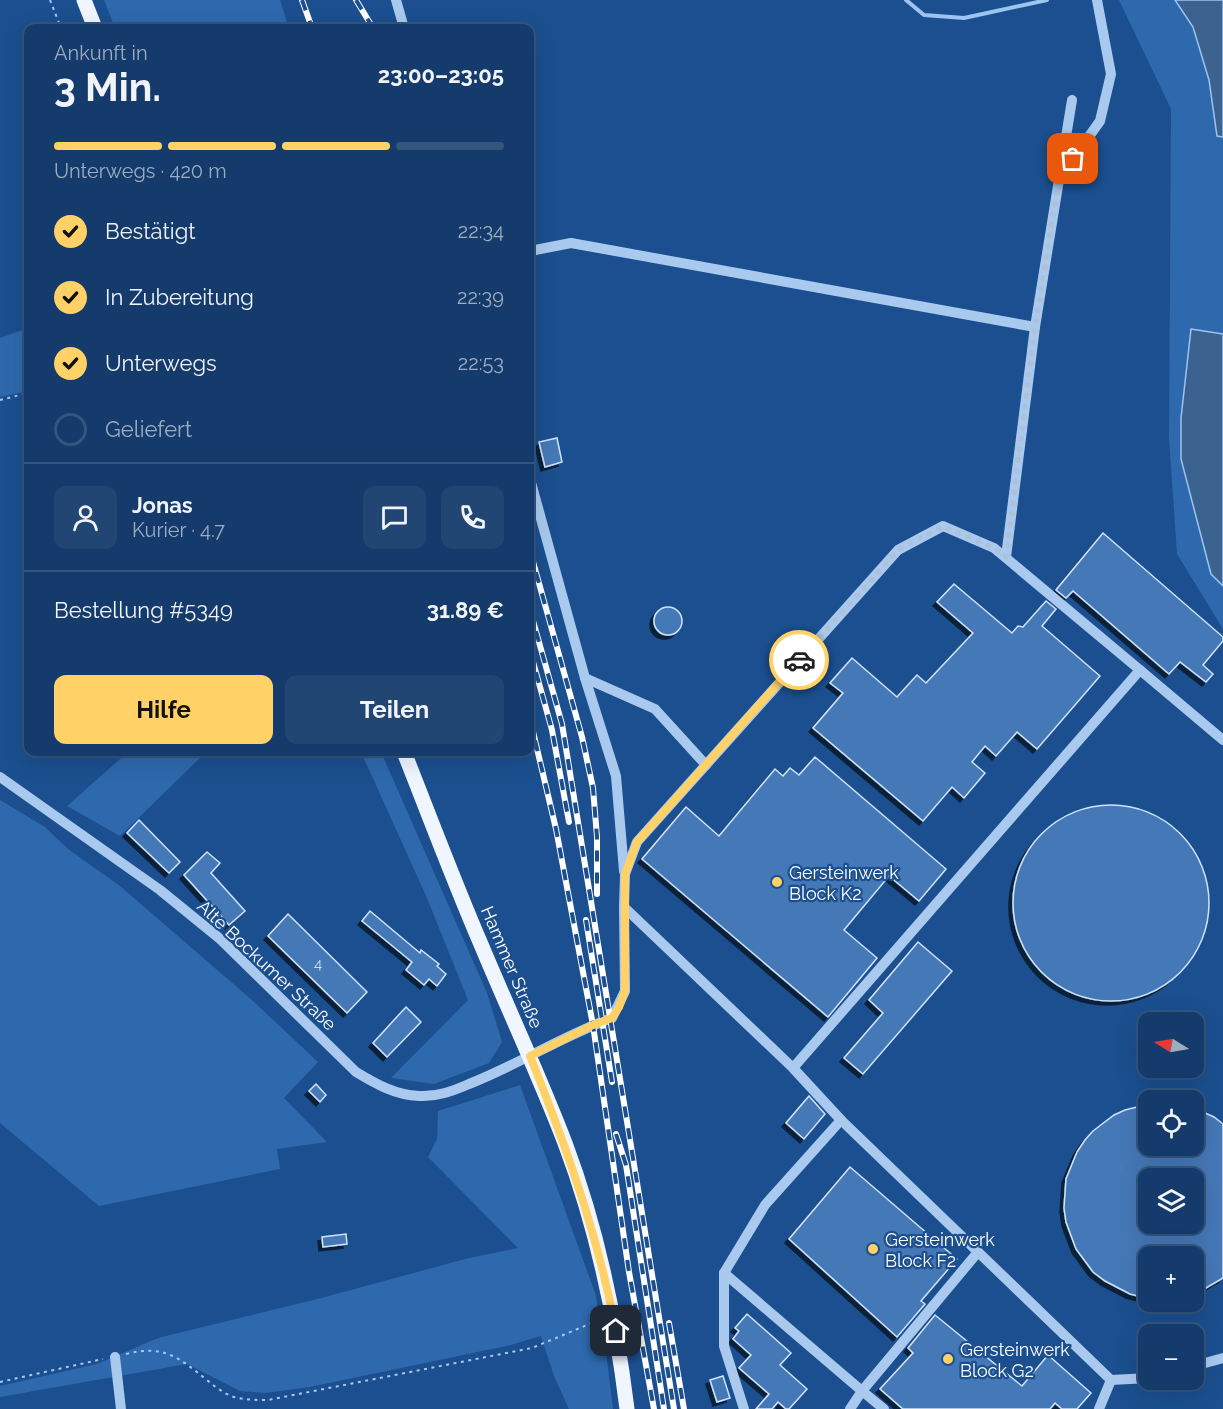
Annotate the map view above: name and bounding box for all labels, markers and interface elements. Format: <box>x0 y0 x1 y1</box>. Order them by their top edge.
text: Ankunft in <box>54 41 148 65</box>
text: 23:00–23:05 <box>378 62 504 88</box>
text: 3 Min. <box>54 64 161 110</box>
pin <box>1047 133 1098 184</box>
icon: bag <box>1056 142 1089 175</box>
text: Unterwegs · 420 m <box>54 159 227 183</box>
icon: check <box>54 215 87 248</box>
text: Bestätigt <box>105 218 196 244</box>
text: 22:34 <box>458 219 504 243</box>
icon: check <box>54 281 87 314</box>
text: In Zubereitung <box>105 284 254 310</box>
text: 22:39 <box>457 285 504 309</box>
icon: check <box>54 347 87 380</box>
text: Unterwegs <box>105 350 217 376</box>
text: 22:53 <box>458 351 504 375</box>
text: Geliefert <box>105 416 192 442</box>
button: person <box>54 486 117 549</box>
button: chat <box>363 486 426 549</box>
button: phone <box>441 486 504 549</box>
text: Jonas <box>132 492 193 518</box>
text: Kurier · 4.7 <box>132 518 225 542</box>
text: Bestellung #5349 <box>54 597 233 623</box>
text: 31.89 € <box>427 597 504 623</box>
courier <box>769 630 829 690</box>
icon: car <box>783 644 816 677</box>
button: Hilfe <box>54 675 273 744</box>
button: Teilen <box>285 675 504 744</box>
place label: Gersteinwerk Block K2 <box>789 862 899 904</box>
marker: Gersteinwerk Block K2 <box>770 875 784 889</box>
street label: Alte Bockumer Straße <box>193 895 341 1035</box>
street label: Hammer Straße <box>477 903 547 1032</box>
house number: 4 <box>314 955 322 973</box>
north arrow <box>1138 1012 1204 1078</box>
map controls <box>1138 1012 1204 1390</box>
button: locate <box>1138 1090 1204 1156</box>
button: layers <box>1138 1168 1204 1234</box>
place label: Gersteinwerk Block F2 <box>885 1229 995 1271</box>
marker: Gersteinwerk Block F2 <box>866 1242 880 1256</box>
button: + <box>1138 1246 1204 1312</box>
pin <box>590 1305 641 1356</box>
icon: home <box>599 1314 632 1347</box>
button: − <box>1138 1324 1204 1390</box>
place label: Gersteinwerk Block G2 <box>960 1339 1070 1381</box>
marker: Gersteinwerk Block G2 <box>941 1352 955 1366</box>

